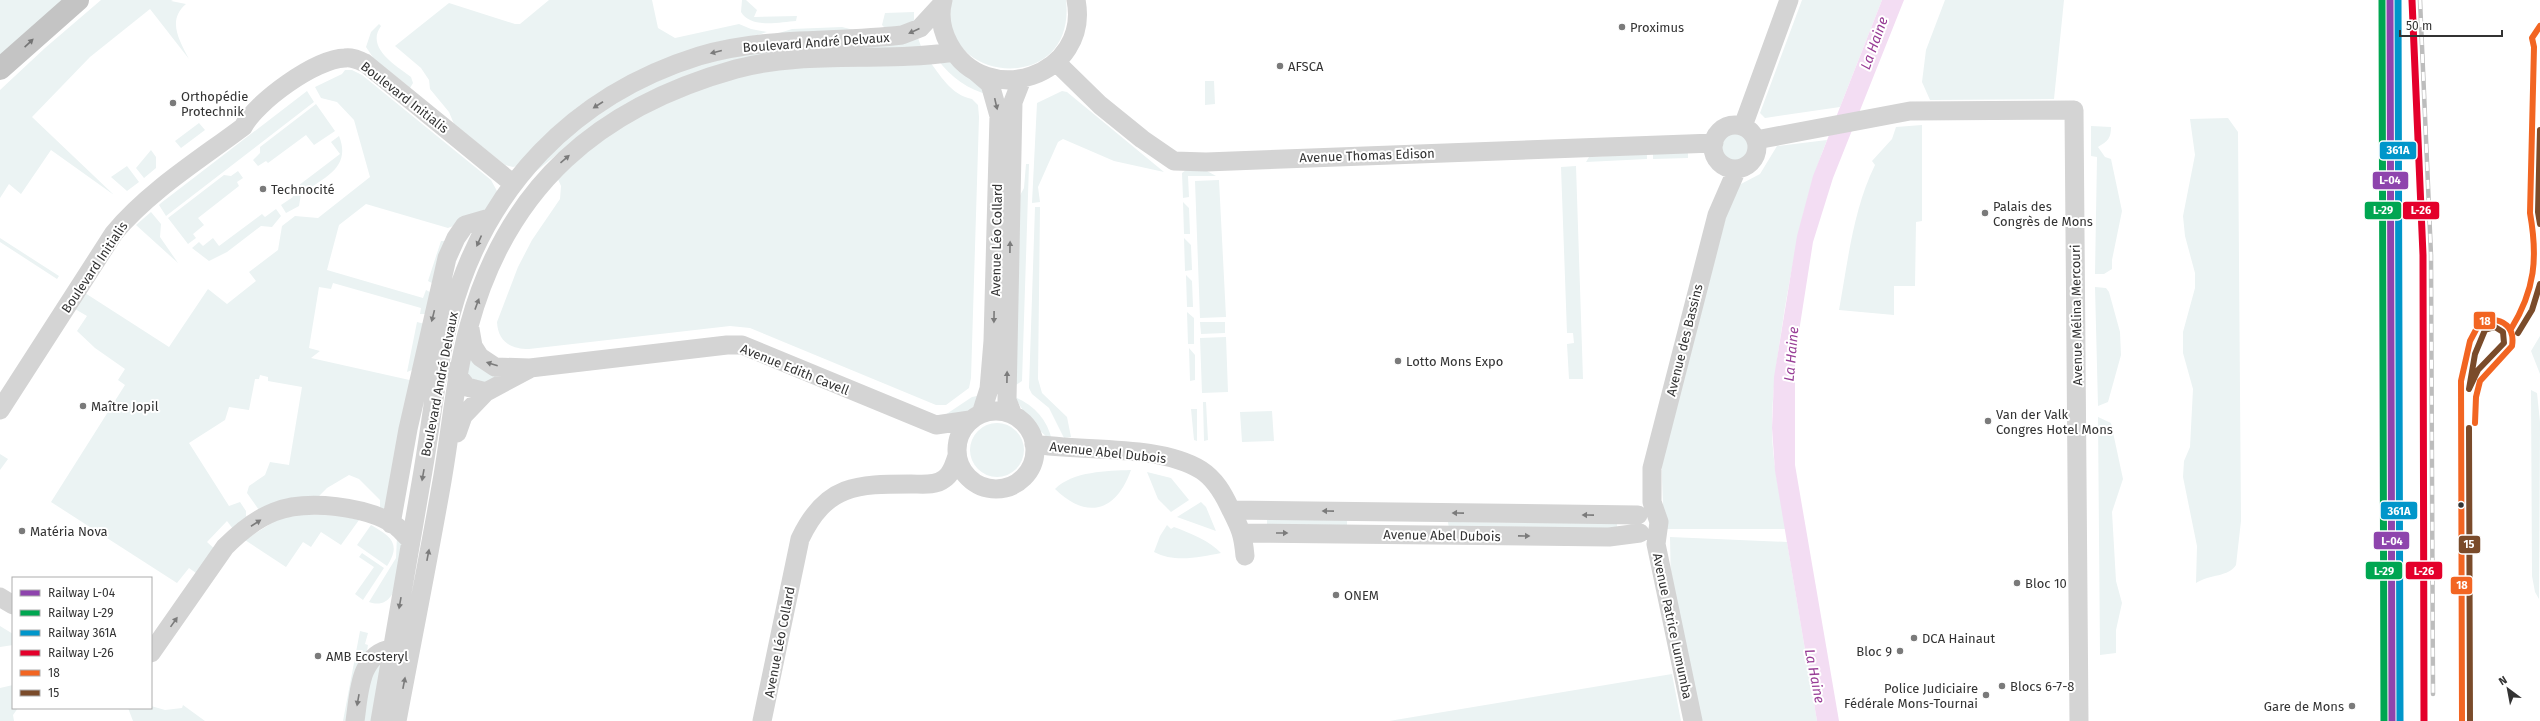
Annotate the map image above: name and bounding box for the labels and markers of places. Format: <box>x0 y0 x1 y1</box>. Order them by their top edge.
place label: Proximus <box>1630 20 1684 35</box>
marker: Proximus <box>1617 22 1627 32</box>
place label: AFSCA <box>1288 59 1324 74</box>
marker: AFSCA <box>1275 61 1285 71</box>
place label: Orthopédie Protechnik <box>181 89 248 119</box>
marker: Orthopédie Protechnik <box>168 98 178 108</box>
place label: Technocité <box>271 182 335 197</box>
marker: Technocité <box>258 184 268 194</box>
place label: Palais des Congrès de Mons <box>1993 199 2093 229</box>
marker: Palais des Congrès de Mons <box>1980 208 1990 218</box>
place label: Lotto Mons Expo <box>1406 354 1503 369</box>
marker: Lotto Mons Expo <box>1393 356 1403 366</box>
place label: Maître Jopil <box>91 399 159 414</box>
marker: Maître Jopil <box>78 401 88 411</box>
place label: Van der Valk Congres Hotel Mons <box>1996 407 2113 437</box>
marker: Van der Valk Congres Hotel Mons <box>1983 416 1993 426</box>
unlabelled marker <box>2456 500 2466 510</box>
place label: Matéria Nova <box>30 524 108 539</box>
marker: Matéria Nova <box>17 526 27 536</box>
place label: Bloc 10 <box>2025 576 2067 591</box>
marker: Bloc 10 <box>2012 578 2022 588</box>
place label: ONEM <box>1344 588 1379 603</box>
marker: ONEM <box>1331 590 1341 600</box>
place label: DCA Hainaut <box>1922 631 1995 646</box>
marker: DCA Hainaut <box>1909 633 1919 643</box>
place label: Bloc 9 <box>1856 644 1892 659</box>
marker: Bloc 9 <box>1895 646 1905 656</box>
place label: AMB Ecosteryl <box>326 649 408 664</box>
marker: AMB Ecosteryl <box>313 651 323 661</box>
place label: Blocs 6-7-8 <box>2010 679 2075 694</box>
place label: Police Judiciaire Fédérale Mons-Tournai <box>1844 681 1978 711</box>
marker: Blocs 6-7-8 <box>1997 681 2007 691</box>
marker: Police Judiciaire Fédérale Mons-Tournai <box>1981 690 1991 700</box>
place label: Gare de Mons <box>2264 699 2344 714</box>
marker: Gare de Mons <box>2347 701 2357 711</box>

